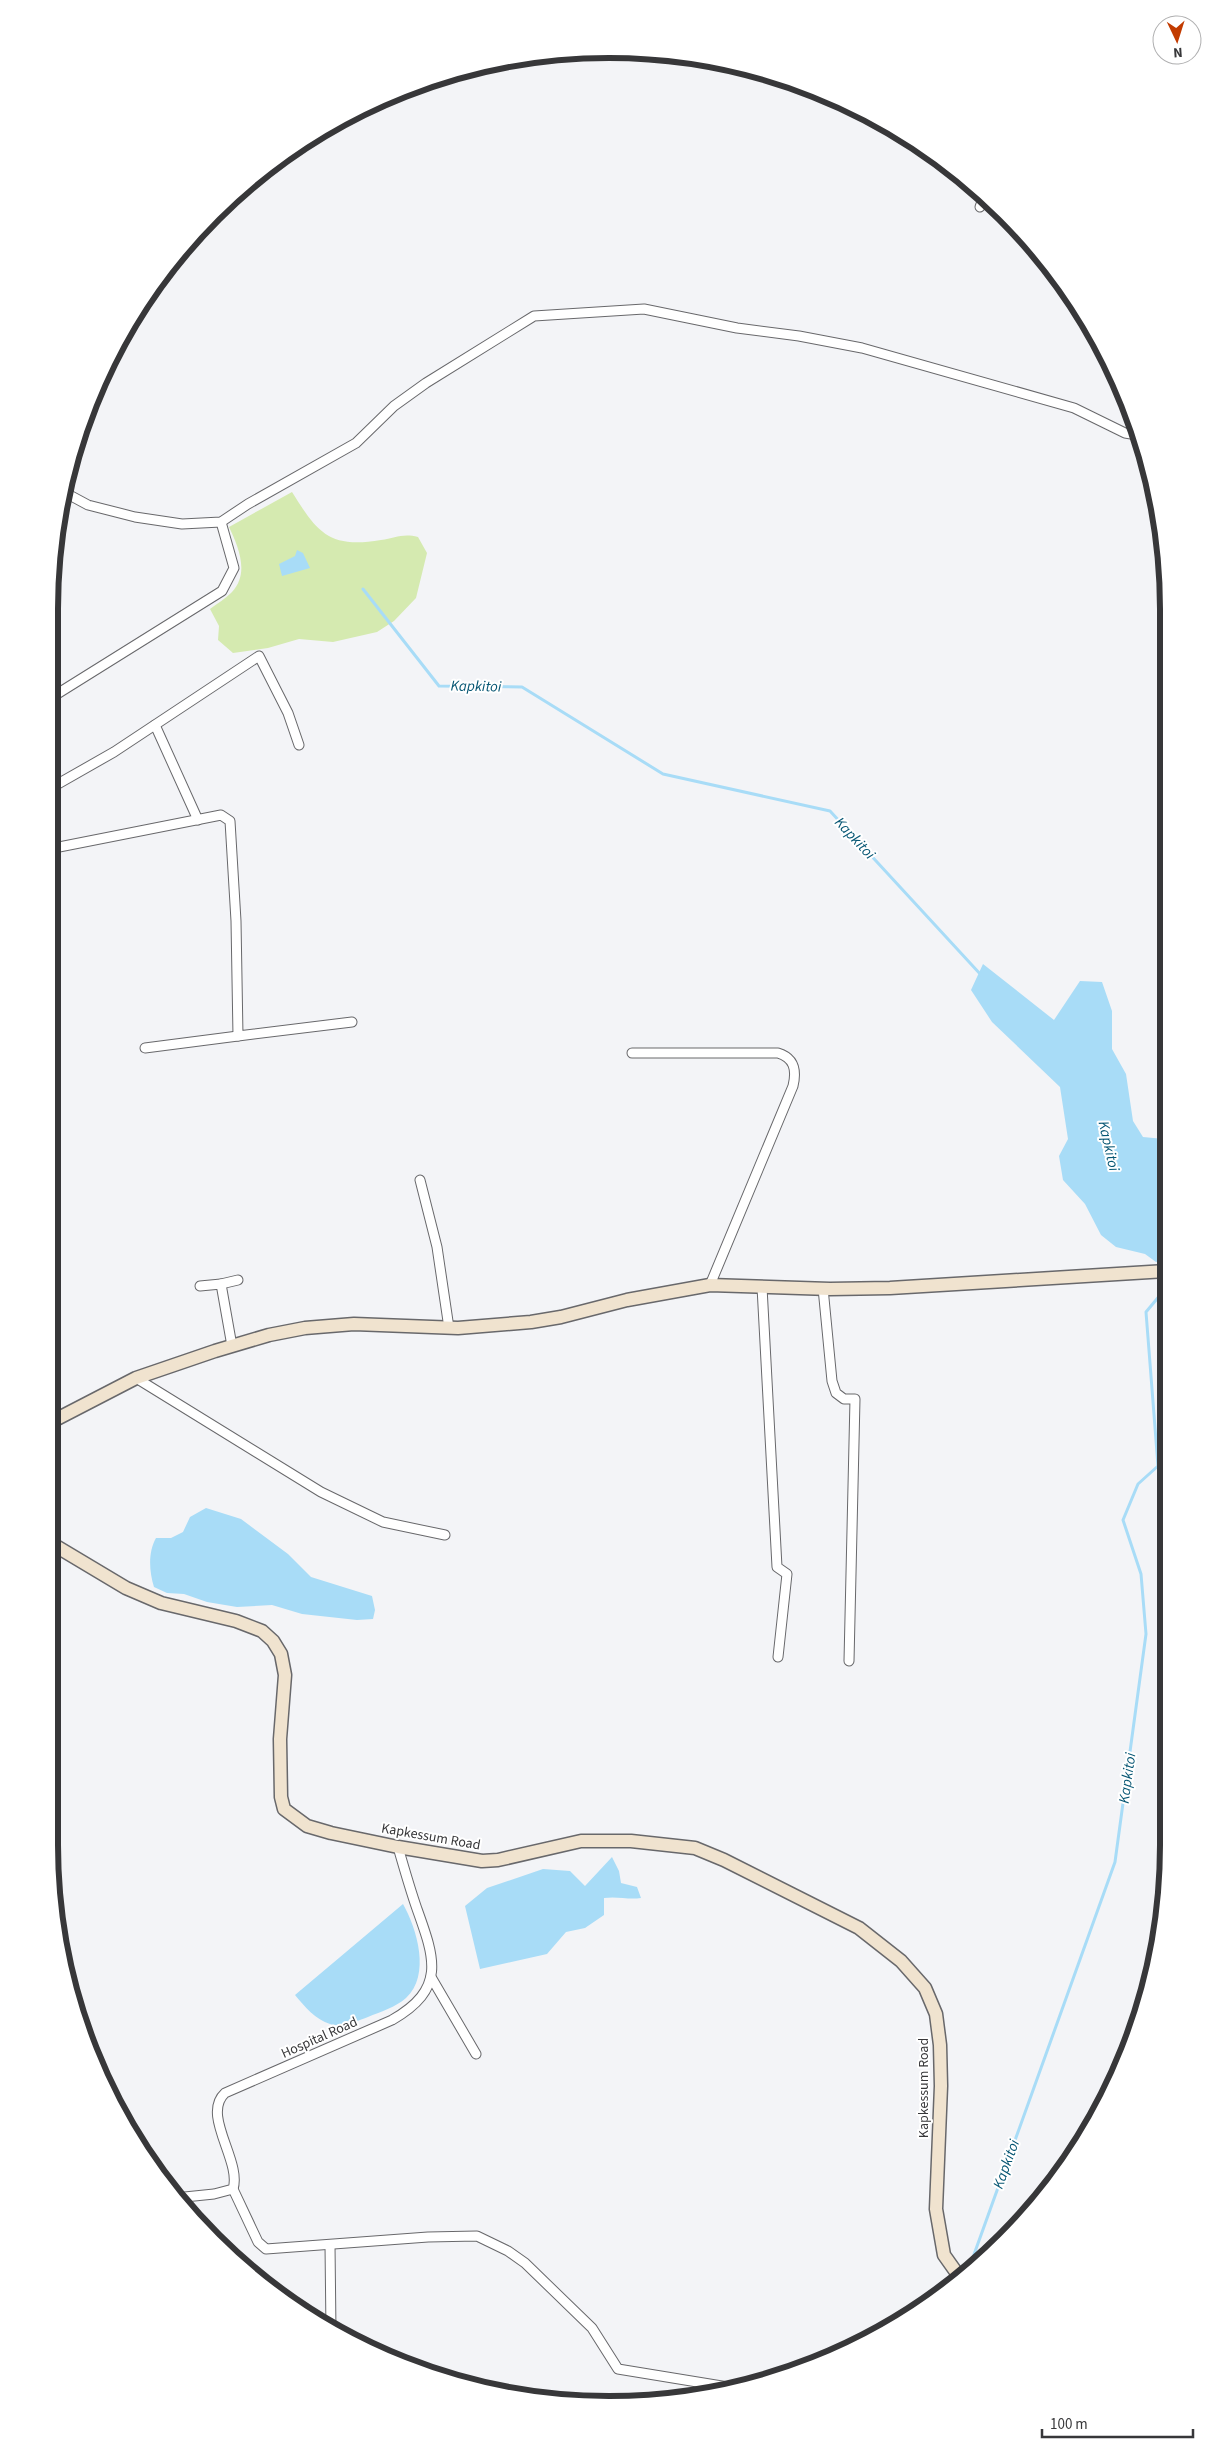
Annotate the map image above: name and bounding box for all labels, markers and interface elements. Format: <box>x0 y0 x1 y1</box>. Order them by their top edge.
north arrow <box>1152 15 1202 65</box>
text: N <box>1172 42 1183 62</box>
water label: Kapkitoi <box>450 676 502 697</box>
water label: Kapkitoi <box>830 813 880 864</box>
water label: Kapkitoi <box>1093 1119 1125 1174</box>
water label: Kapkitoi <box>1114 1751 1141 1805</box>
street label: Kapkessum Road <box>380 1818 482 1856</box>
street label: Hospital Road <box>278 2012 361 2064</box>
street label: Kapkessum Road <box>914 2038 934 2138</box>
water label: Kapkitoi <box>988 2136 1025 2192</box>
scale bar <box>1042 2406 1193 2438</box>
text: 100 m <box>1050 2414 1088 2435</box>

